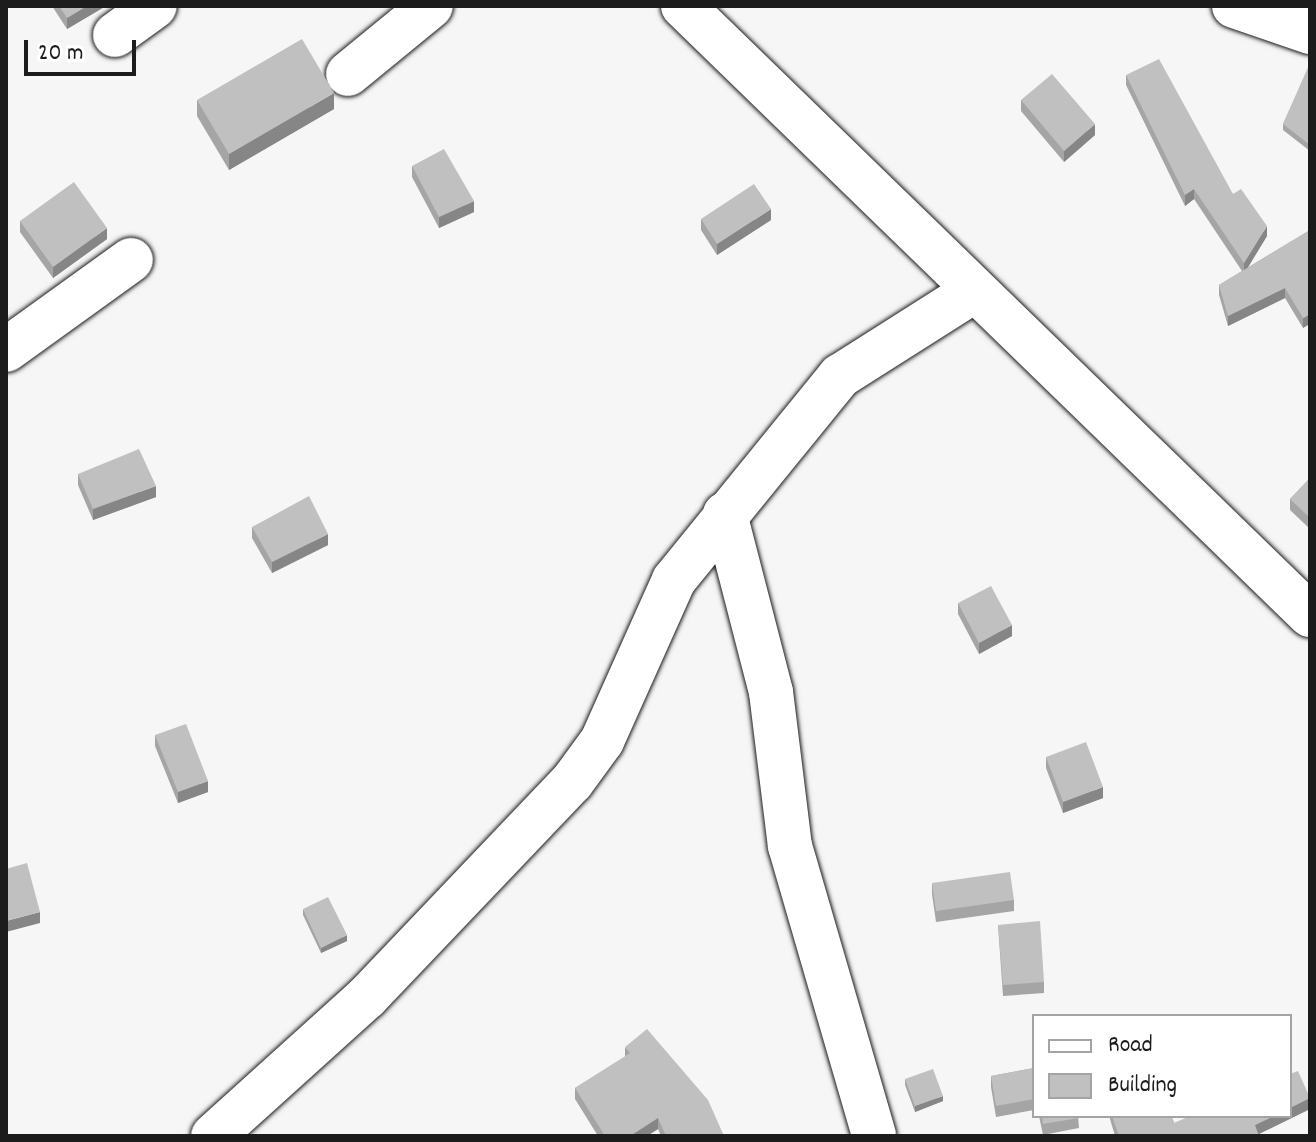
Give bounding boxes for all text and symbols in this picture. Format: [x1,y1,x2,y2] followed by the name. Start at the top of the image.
[28,24,140,74] scale bar
[38,37,84,71] text: 20 m
[1032,1014,1292,1118] legend
[1108,1029,1153,1063] text: Road
[1108,1069,1177,1103] text: Building

